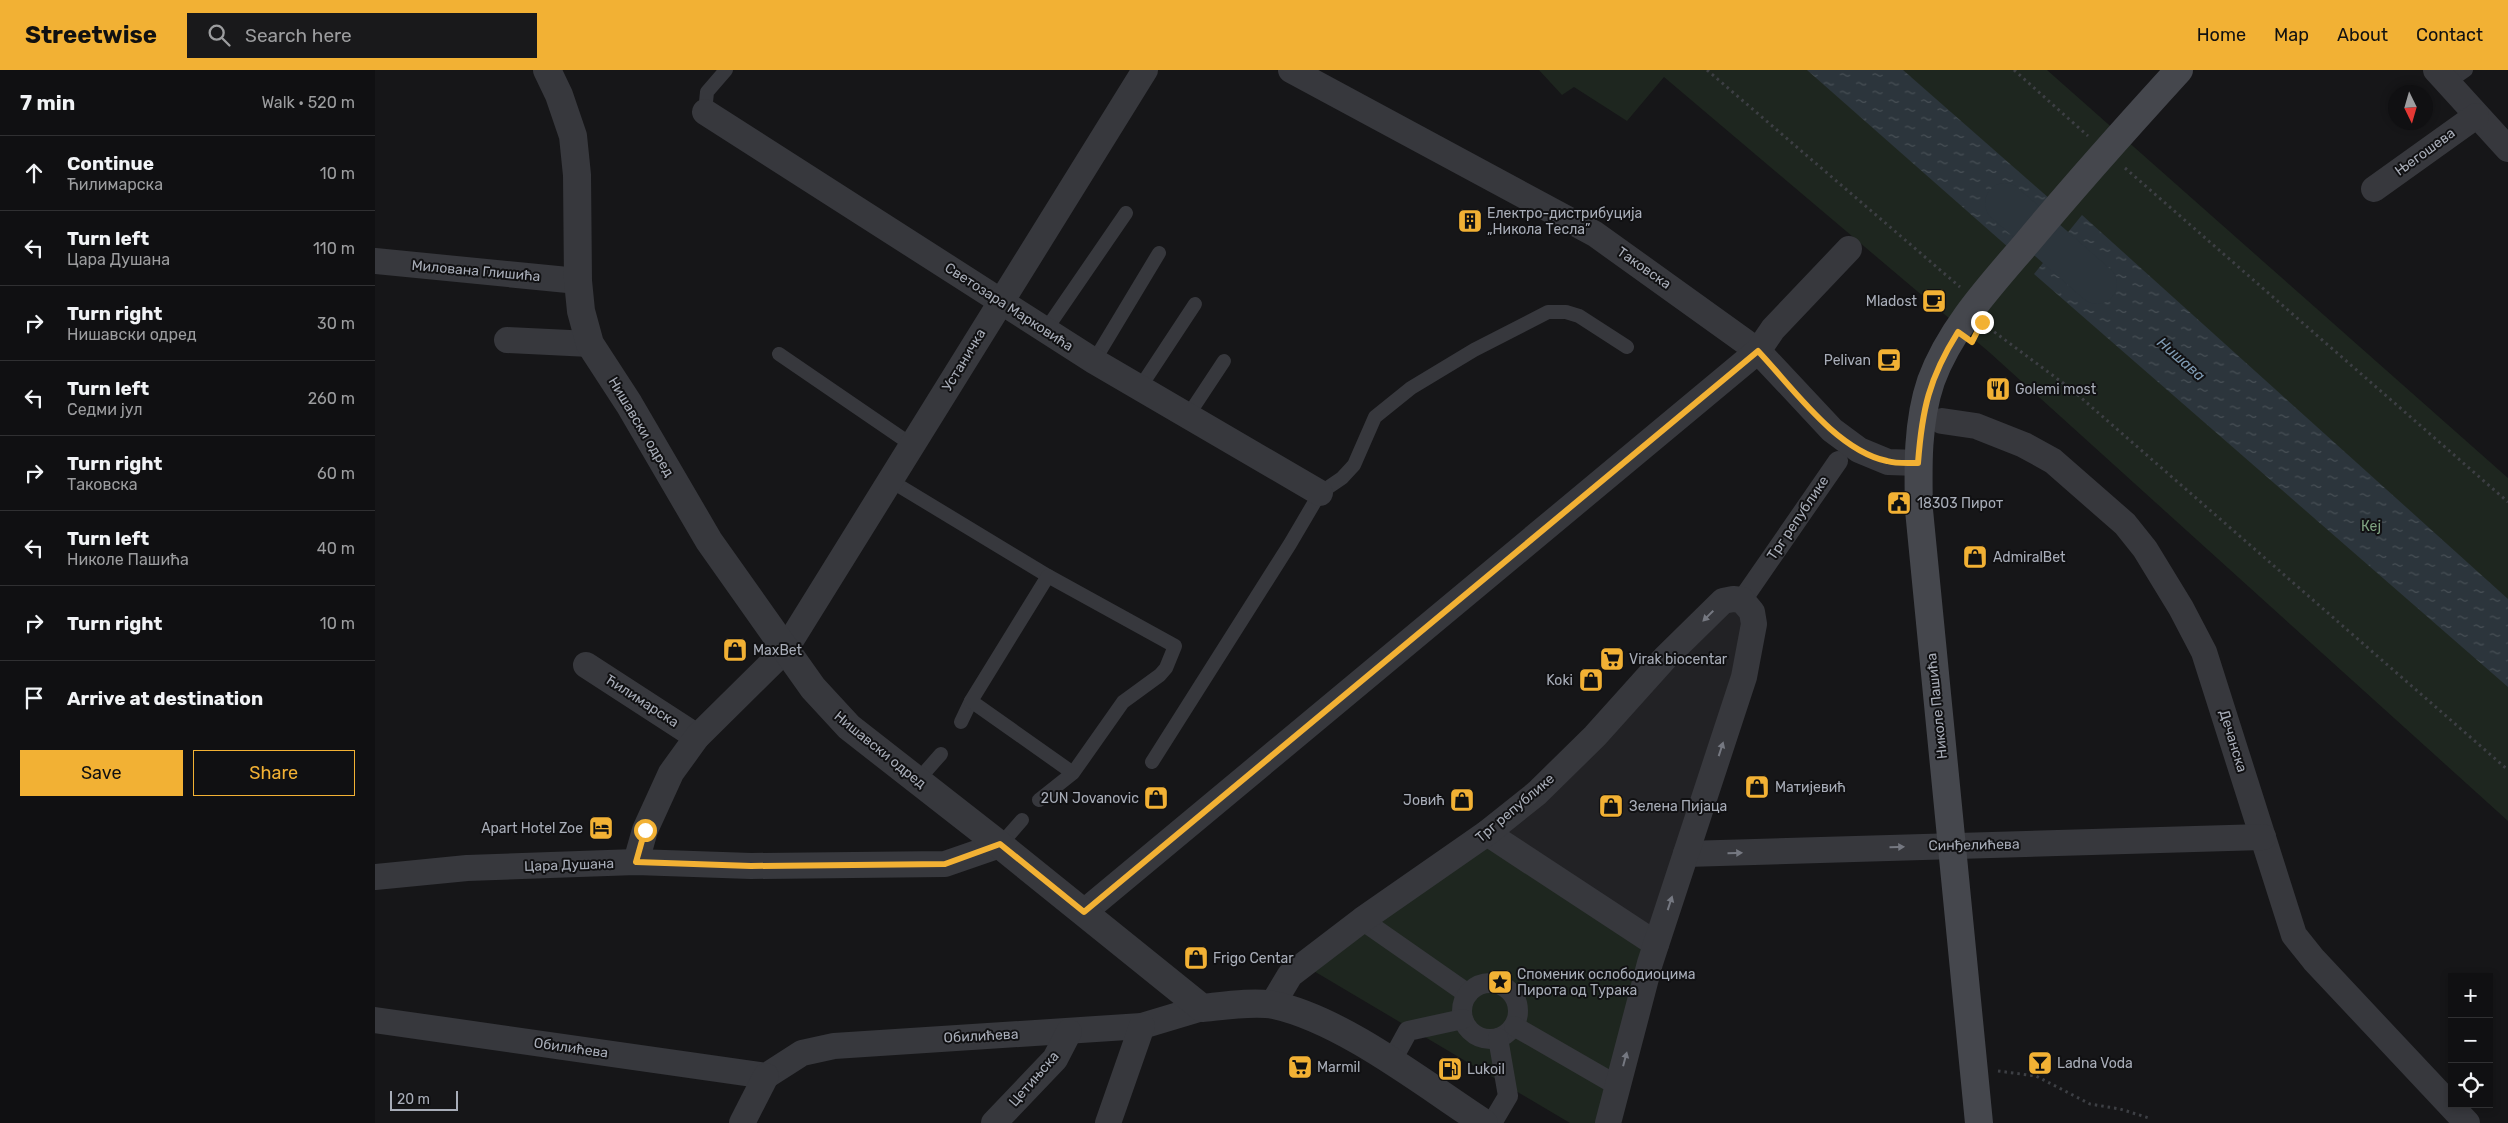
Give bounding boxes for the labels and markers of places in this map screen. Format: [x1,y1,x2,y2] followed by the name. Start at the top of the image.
[1487,205,1642,238] place label: Електро-дистрибуција „Никола Тесла”
[1457,208,1483,234] building icon: Електро-дистрибуција „Никола Тесла”
[1921,288,1947,314] cafe icon: Mladost
[1866,293,1918,310] place label: Mladost
[1876,347,1902,373] cafe icon: Pelivan
[1824,352,1871,369] place label: Pelivan
[1985,376,2011,402] restaurant icon: Golemi most
[2015,381,2097,398] place label: Golemi most
[1886,490,1912,516] public building icon: 18303 Пирот
[1917,495,2003,512] place label: 18303 Пирот
[1962,544,1988,570] shop icon: AdmiralBet
[1993,549,2066,566] place label: AdmiralBet
[722,637,748,663] shop icon: MaxBet
[753,642,803,659] place label: MaxBet
[1599,646,1625,672] supermarket icon: Virak biocentar
[1629,651,1728,668] place label: Virak biocentar
[1578,667,1604,693] shop icon: Koki
[1546,672,1573,689] place label: Koki
[1744,774,1770,800] shop icon: Матијевић
[1775,779,1846,796] place label: Матијевић
[1143,785,1169,811] shop icon: 2UN Jovanovic
[1449,787,1475,813] shop icon: Јовић
[1041,790,1139,807] place label: 2UN Jovanovic
[1403,792,1445,809] place label: Јовић
[1598,793,1624,819] shop icon: Зелена Пијаца
[1629,798,1727,815] place label: Зелена Пијаца
[588,815,614,841] hotel icon: Apart Hotel Zoe
[481,820,583,837] place label: Apart Hotel Zoe
[1183,945,1209,971] shop icon: Frigo Centar
[1213,950,1294,967] place label: Frigo Centar
[1517,966,1696,999] place label: Споменик ослободиоцима Пирота од Турака
[1487,969,1513,995] place icon: Споменик ослободиоцима Пирота од Турака
[2027,1050,2053,1076] bar icon: Ladna Voda
[1287,1054,1313,1080] supermarket icon: Marmil
[2057,1055,2133,1072] place label: Ladna Voda
[1437,1056,1463,1082] fuel station icon: Lukoil
[1317,1059,1360,1076] place label: Marmil
[1467,1061,1505,1078] place label: Lukoil

